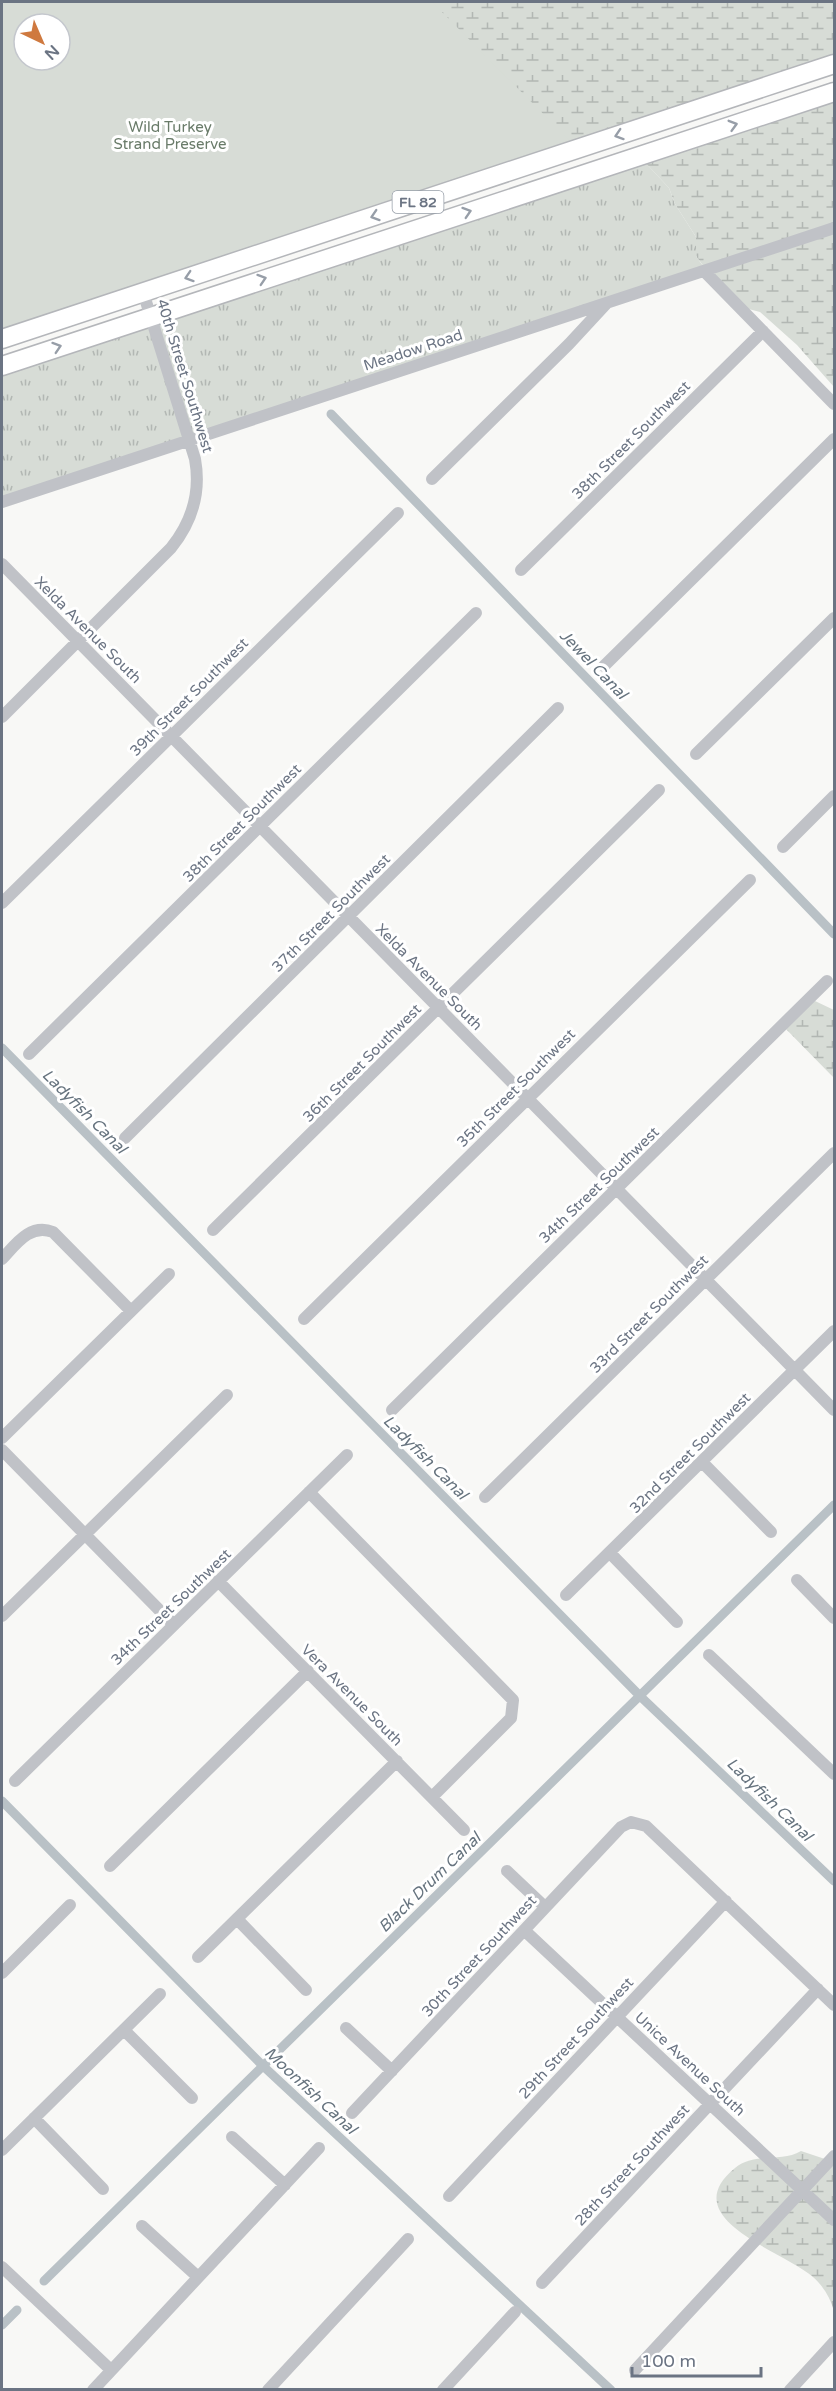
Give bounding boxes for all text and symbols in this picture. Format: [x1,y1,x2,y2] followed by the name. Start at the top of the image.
[12,12,72,72] north arrow
[40,40,63,64] text: N
[113,118,227,153] park label: Wild Turkey Strand Preserve
[727,120,737,133] one-way arrow
[615,128,625,140] one-way arrow
[392,191,444,213] road number: FL 82
[461,207,472,219] one-way arrow
[370,209,381,221] one-way arrow
[184,269,195,282] one-way arrow
[256,274,267,287] one-way arrow
[153,297,217,455] street label: 40th Street Southwest
[361,326,465,374] street label: Meadow Road
[51,342,62,355] one-way arrow
[568,377,694,503] street label: 38th Street Southwest
[31,573,145,687] street label: Xelda Avenue South
[555,626,633,705] water label: Jewel Canal
[126,634,252,760] street label: 39th Street Southwest
[179,760,305,886] street label: 38th Street Southwest
[268,850,394,976] street label: 37th Street Southwest
[372,920,486,1034] street label: Xelda Avenue South
[299,1000,425,1126] street label: 36th Street Southwest
[453,1025,579,1151] street label: 35th Street Southwest
[38,1065,132,1160] water label: Ladyfish Canal
[535,1123,663,1247] street label: 34th Street Southwest
[586,1251,712,1377] street label: 33rd Street Southwest
[626,1389,754,1517] street label: 32nd Street Southwest
[379,1411,473,1506] water label: Ladyfish Canal
[107,1545,235,1669] street label: 34th Street Southwest
[298,1641,406,1749] street label: Vera Avenue South
[722,1754,818,1847] water label: Ladyfish Canal
[374,1827,487,1937] water label: Black Drum Canal
[418,1891,540,2021] street label: 30th Street Southwest
[515,1973,637,2103] street label: 29th Street Southwest
[631,2008,749,2120] street label: Unice Avenue South
[260,2043,362,2140] water label: Moonfish Canal
[571,2100,693,2230] street label: 28th Street Southwest
[632,2340,761,2378] scale bar
[641,2350,696,2372] text: 100 m

